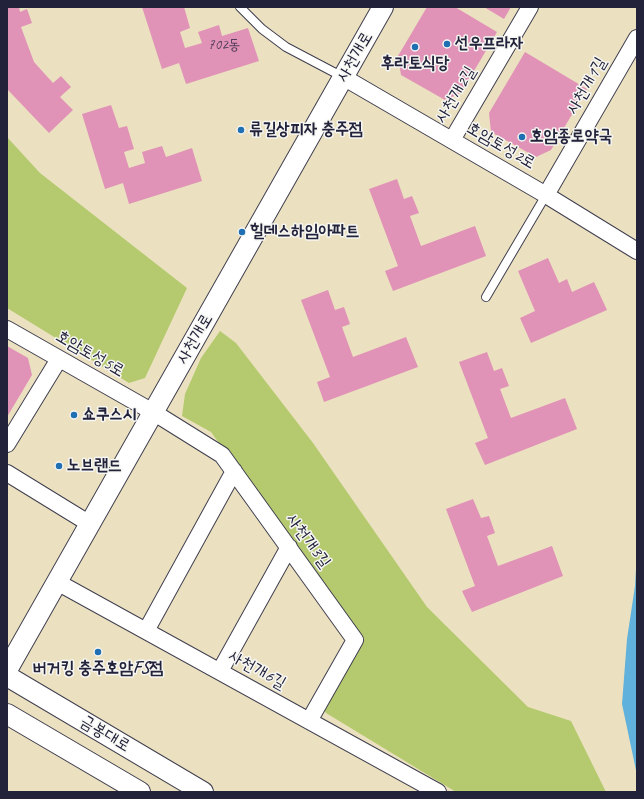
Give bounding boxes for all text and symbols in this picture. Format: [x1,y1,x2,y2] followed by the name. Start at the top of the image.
[332,28,378,86] street label: 사천개로
[455,34,523,54] place label: 선우프라자
[208,36,240,54] house number: 702동
[442,39,452,49] marker: 선우프라자
[410,42,420,52] marker: 후라토식당
[381,54,449,74] place label: 후라토식당
[563,54,611,118] street label: 사천개1길
[431,63,481,127] street label: 사천개2길
[463,118,539,174] street label: 호암토성2로
[249,120,363,140] place label: 류길상피자 충주점
[236,125,246,135] marker: 류길상피자 충주점
[530,127,612,147] place label: 호암종로약국
[517,132,527,142] marker: 호암종로약국
[250,222,359,242] place label: 힐데스하임아파트
[237,227,247,237] marker: 힐데스하임아파트
[172,310,218,368] street label: 사천개로
[52,326,128,382] street label: 호암토성5로
[82,405,137,425] place label: 쇼쿠스시
[69,410,79,420] marker: 쇼쿠스시
[67,456,122,476] place label: 노브랜드
[54,461,64,471] marker: 노브랜드
[281,510,335,572] street label: 사천개3길
[225,646,289,694] street label: 사천개6길
[93,647,103,657] marker: 버거킹 충주호암FS점
[33,659,163,679] place label: 버거킹 충주호암FS점
[76,711,134,757] street label: 금봉대로

